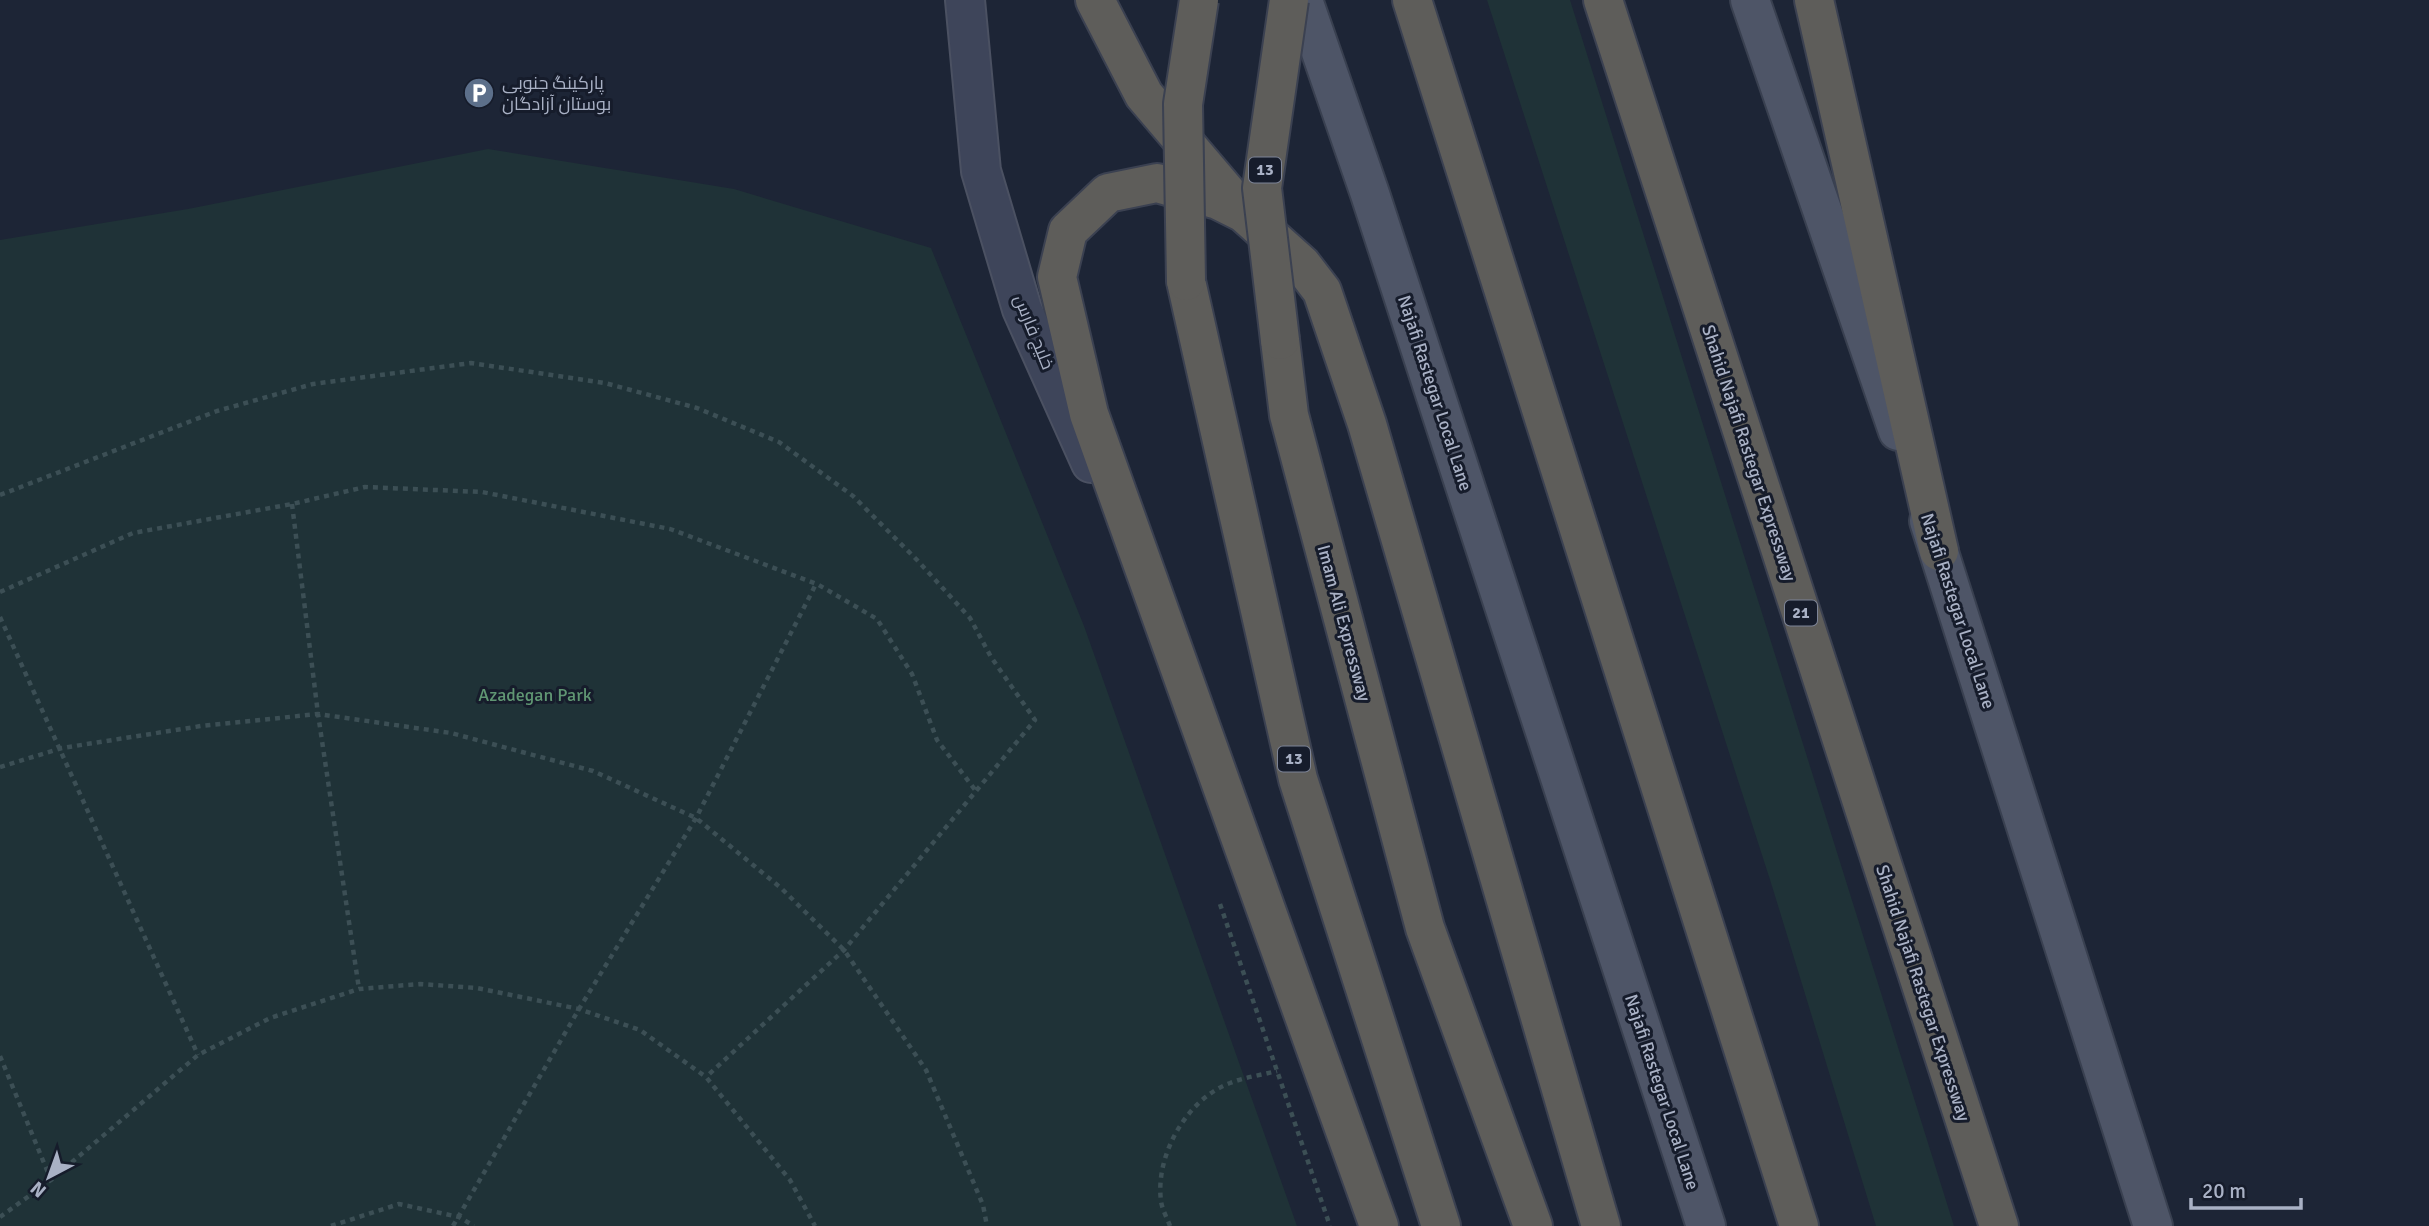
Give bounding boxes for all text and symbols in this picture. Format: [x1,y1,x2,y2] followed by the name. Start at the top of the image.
[502,72,611,115] place label: پارکینگ جنوبی بوستان آزادگان
[462,76,496,110] parking icon: پارکینگ جنوبی بوستان آزادگان
[1249,158,1281,182] road number: 13
[1008,291,1059,373] street label: خلیج فارس
[1393,292,1477,494] street label: Najafi Rastegar Local Lane
[1697,322,1801,585] street label: Shahid Najafi Rastegar Expressway
[1916,510,2000,712] street label: Najafi Rastegar Local Lane
[1313,542,1376,704] street label: Imam Ali Expressway
[1785,600,1817,626] road number: 21
[478,684,592,706] park label: Azadegan Park
[1278,746,1310,772] road number: 13
[1871,862,1975,1125] street label: Shahid Najafi Rastegar Expressway
[1620,991,1704,1193] street label: Najafi Rastegar Local Lane
[14,1142,84,1212] north arrow
[2191,1166,2301,1210] scale bar
[26,1176,51,1202] text: N
[2202,1178,2246,1204] text: 20 m

